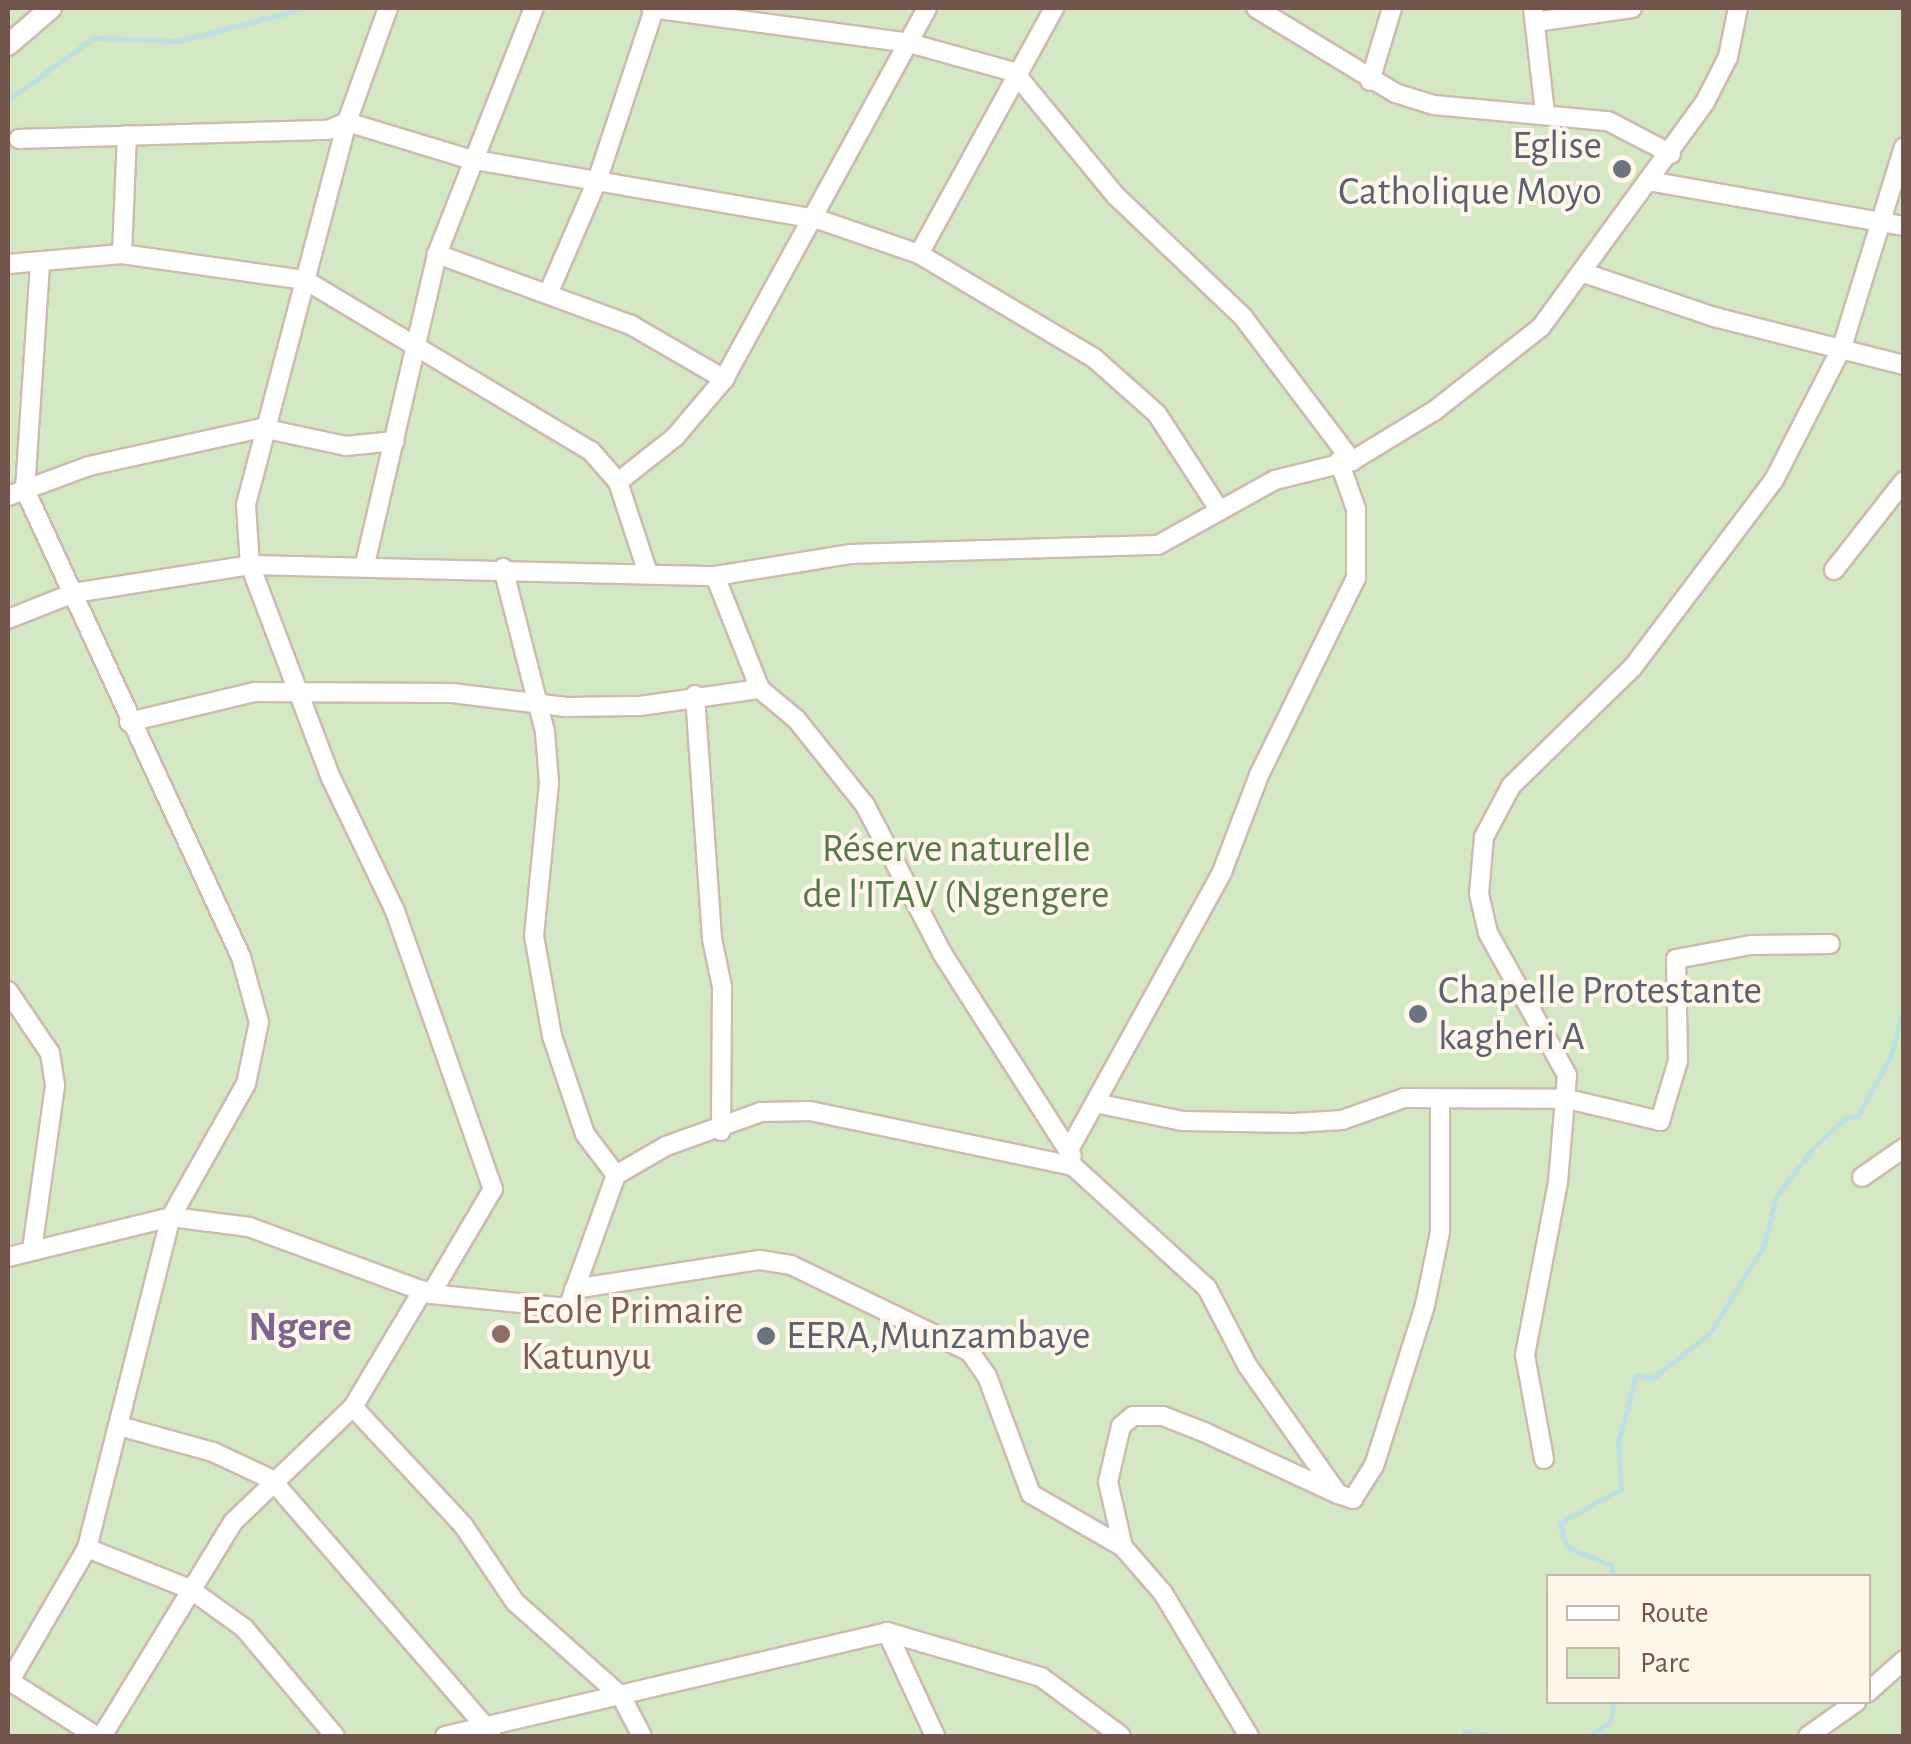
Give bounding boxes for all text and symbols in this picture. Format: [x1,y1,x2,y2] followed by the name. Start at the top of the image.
[1338,122,1602,216] place label: Eglise Catholique Moyo
[1611,158,1633,180] marker: Eglise Catholique Moyo
[803,825,1109,919] park label: Réserve naturelle de l'ITAV (Ngengere
[1438,967,1762,1061] place label: Chapelle Protestante kagheri A
[1407,1003,1429,1025] marker: Chapelle Protestante kagheri A
[521,1287,744,1381] place label: Ecole Primaire Katunyu
[248,1302,352,1352] district label: Ngere
[786,1312,1090,1360] place label: EERA,Munzambaye
[490,1323,512,1345] marker: Ecole Primaire Katunyu
[755,1325,777,1347] marker: EERA,Munzambaye
[1546,1574,1871,1704] legend
[1640,1598,1709,1628] text: Route
[1640,1648,1690,1678] text: Parc

